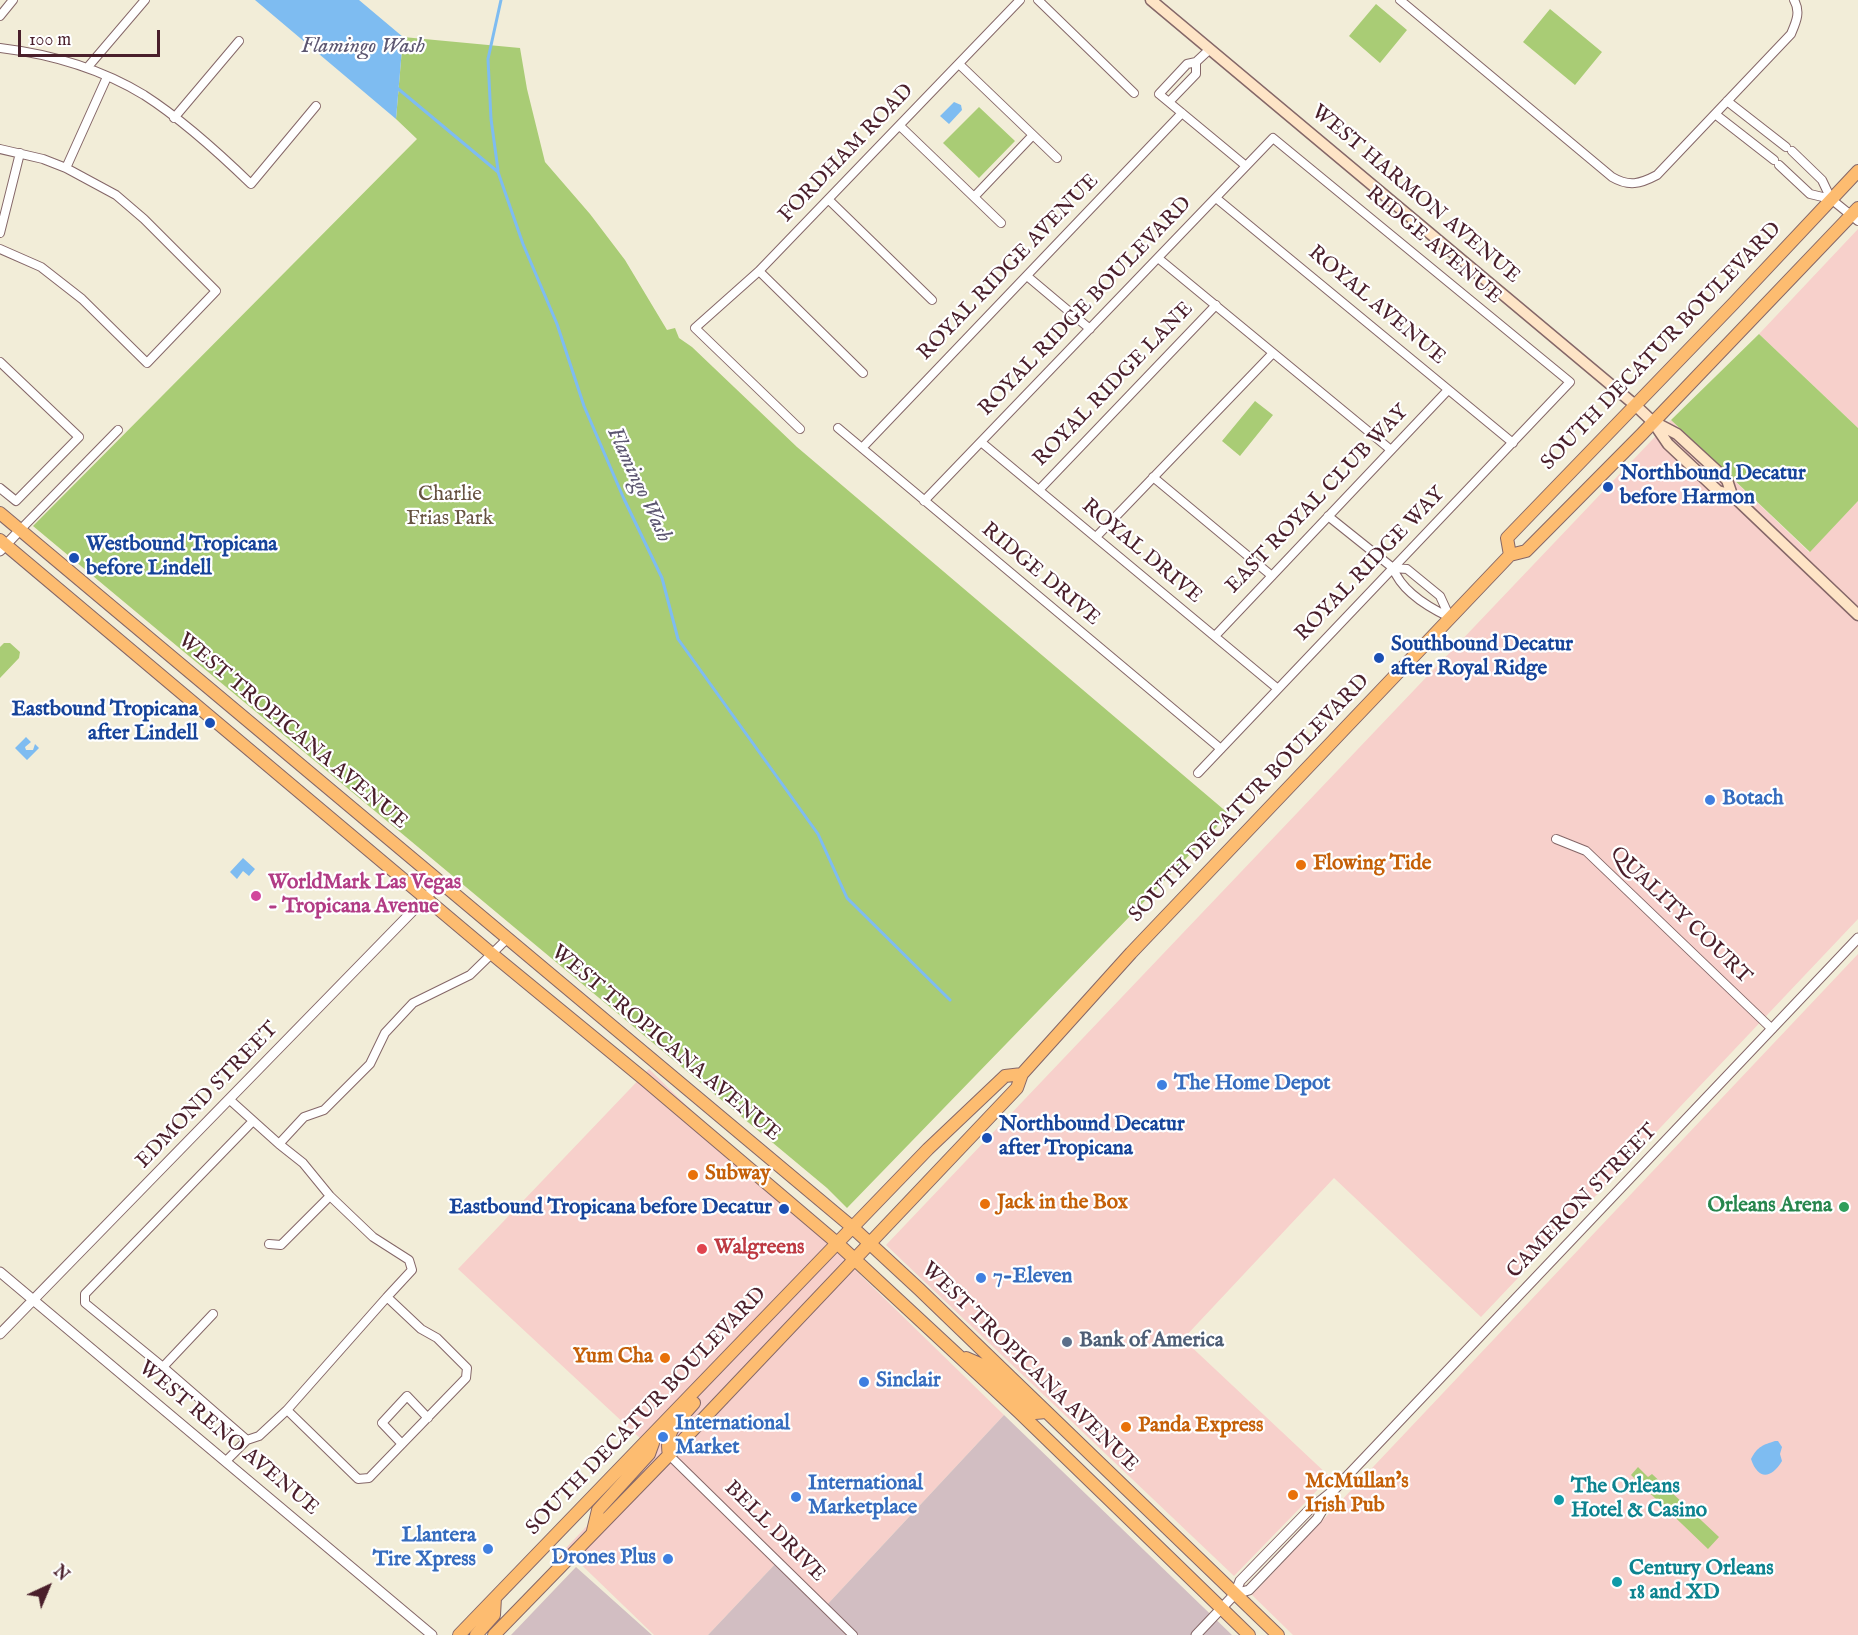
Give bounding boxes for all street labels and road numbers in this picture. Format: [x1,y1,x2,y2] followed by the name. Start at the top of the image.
[774,79,920,229] street label: FORDHAM ROAD
[1305,100,1525,290] street label: WEST HARMON AVENUE
[913,170,1105,366] street label: ROYAL RIDGE AVENUE
[1360,182,1506,310] street label: RIDGE AVENUE
[974,192,1198,422] street label: ROYAL RIDGE BOULEVARD
[1537,218,1787,476] street label: SOUTH DECATUR BOULEVARD
[1302,241,1450,371] street label: ROYAL AVENUE
[1029,297,1199,473] street label: ROYAL RIDGE LANE
[1221,401,1415,599] street label: EAST ROYAL CLUB WAY
[1291,483,1451,647] street label: ROYAL RIDGE WAY
[1076,494,1206,610] street label: ROYAL DRIVE
[975,518,1105,632] street label: RIDGE DRIVE
[172,629,412,835] street label: WEST TROPICANA AVENUE
[1125,670,1375,928] street label: SOUTH DECATUR BOULEVARD
[1604,842,1756,990] street label: QUALITY COURT
[545,941,785,1147] street label: WEST TROPICANA AVENUE
[132,1018,284,1174] street label: EDMOND STREET
[1503,1119,1663,1285] street label: CAMERON STREET
[915,1258,1143,1478] street label: WEST TROPICANA AVENUE
[522,1283,772,1541] street label: SOUTH DECATUR BOULEVARD
[133,1356,323,1522] street label: WEST RENO AVENUE
[718,1476,830,1588] street label: BELL DRIVE

